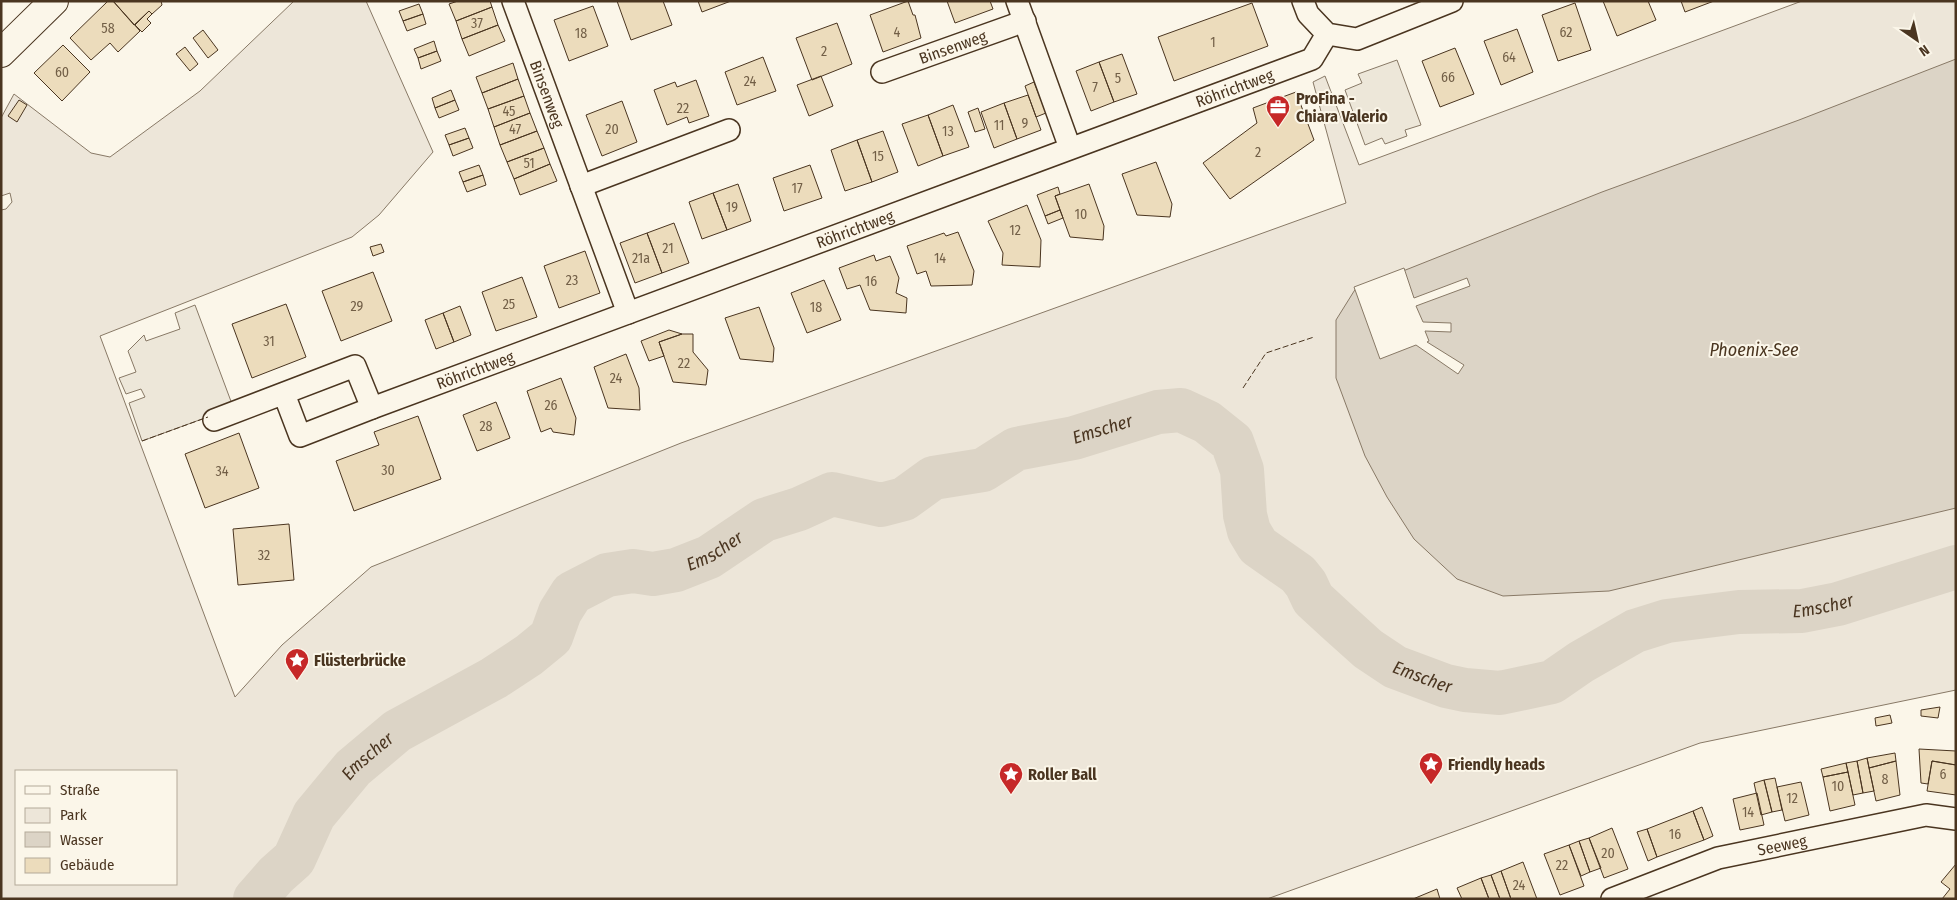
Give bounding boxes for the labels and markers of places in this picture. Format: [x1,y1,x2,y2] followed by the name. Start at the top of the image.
[1296,89,1388,126] place label: ProFina - Chiara Valerio
[1265,94,1291,128] office icon: ProFina - Chiara Valerio
[284,647,310,681] place icon: Flüsterbrücke
[314,651,406,670] place label: Flüsterbrücke
[1418,751,1444,785] place icon: Friendly heads
[1448,755,1545,774] place label: Friendly heads
[998,761,1024,795] place icon: Roller Ball
[1028,765,1097,784] place label: Roller Ball

